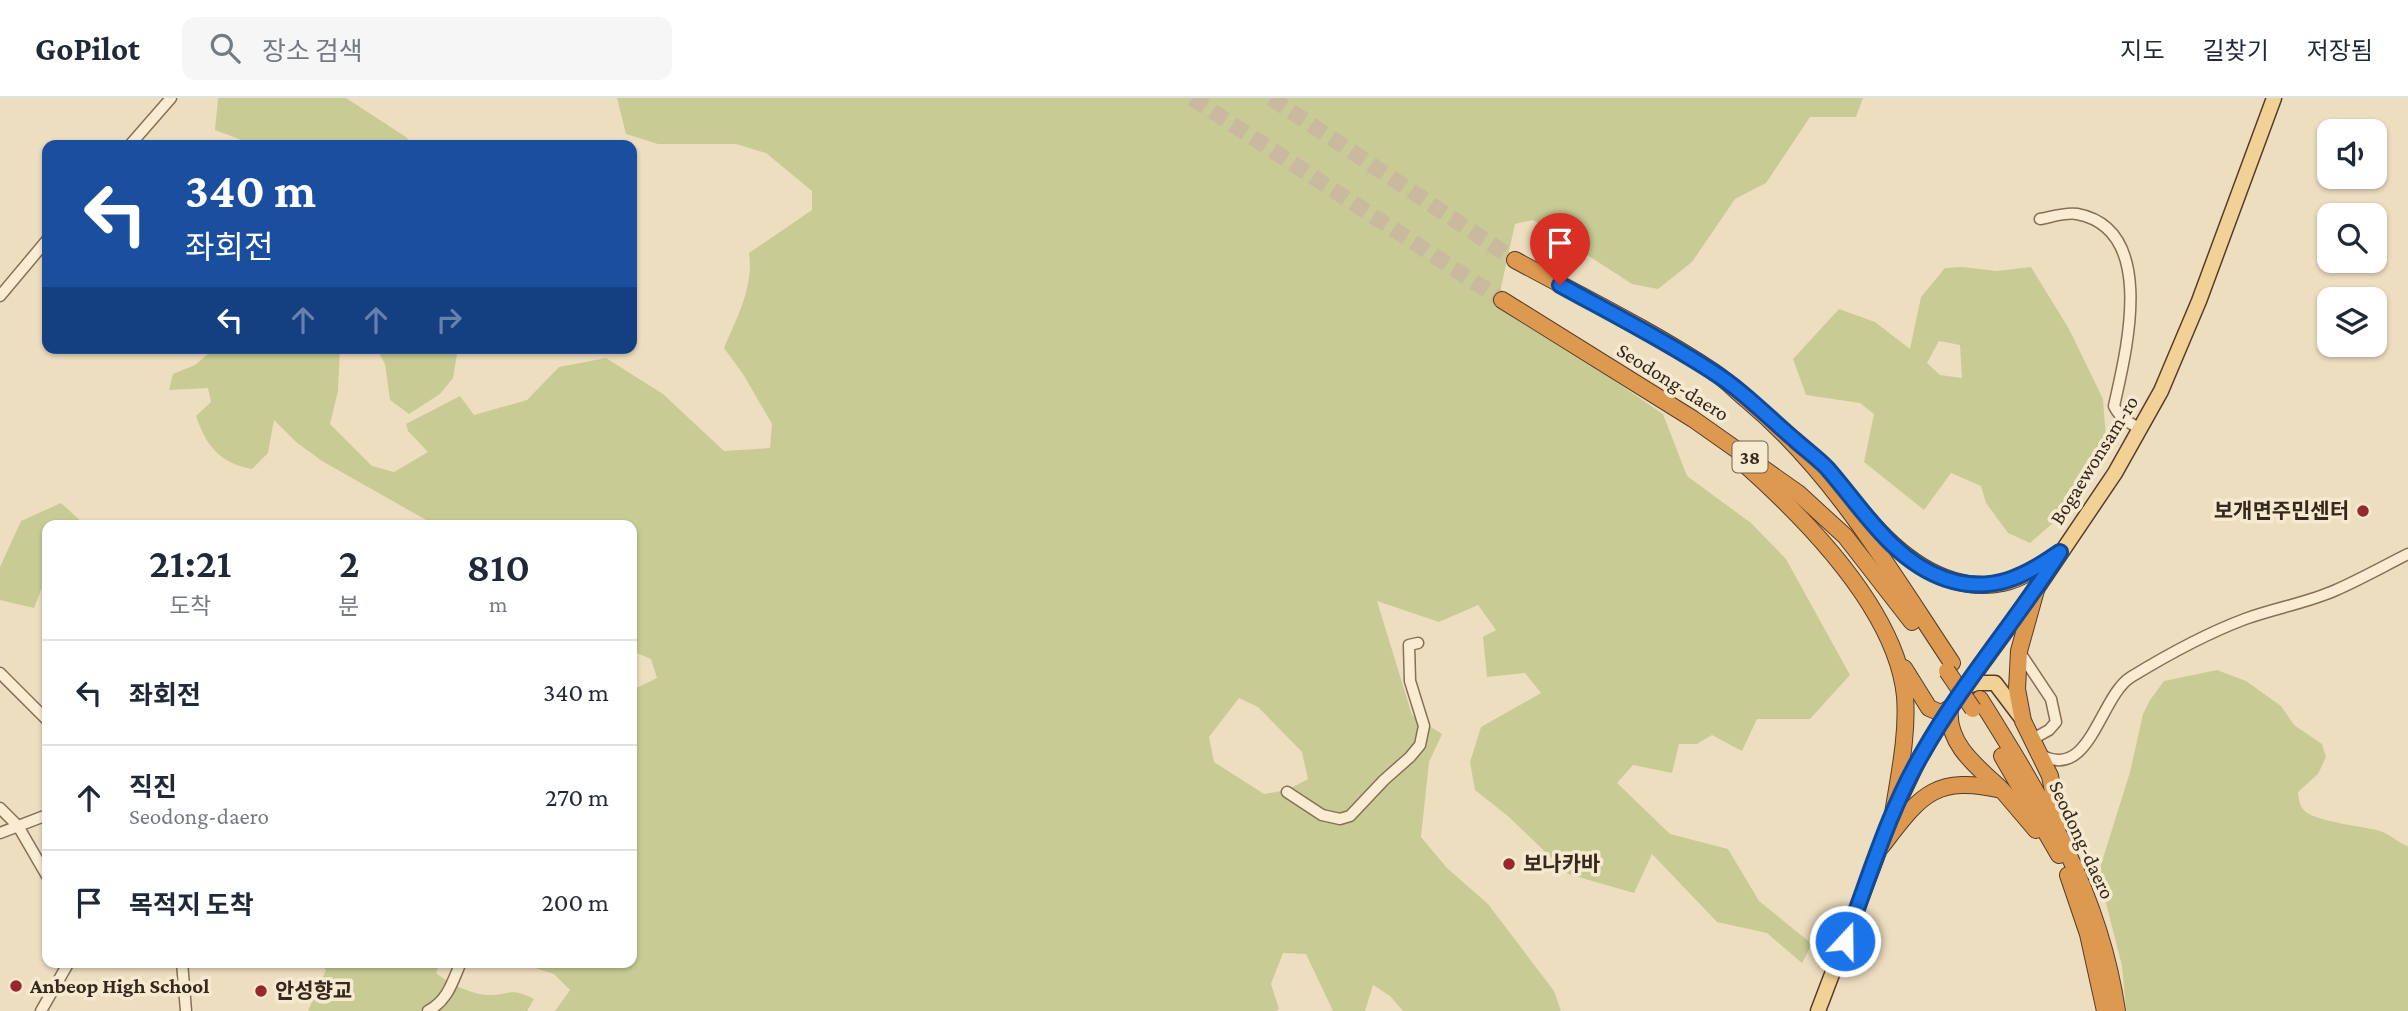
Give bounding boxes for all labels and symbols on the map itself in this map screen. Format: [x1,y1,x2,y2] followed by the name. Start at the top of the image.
[1530,213,1590,285] pin
[1613,338,1733,426] street label: Seodong-daero
[2045,391,2143,529] street label: Bogaewonsam-ro
[1732,442,1768,472] road number: 38
[2214,499,2349,523] place label: 보개면주민센터
[2355,503,2371,519] marker: 보개면주민센터
[2044,777,2120,903] street label: Seodong-daero
[1523,852,1600,876] place label: 보나카바
[1501,856,1517,872] marker: 보나카바
[1808,904,1882,978] position arrow
[29,974,209,998] place label: Anbeop High School
[8,978,24,994] marker: Anbeop High School
[275,979,352,1003] place label: 안성향교
[253,983,269,999] marker: 안성향교

